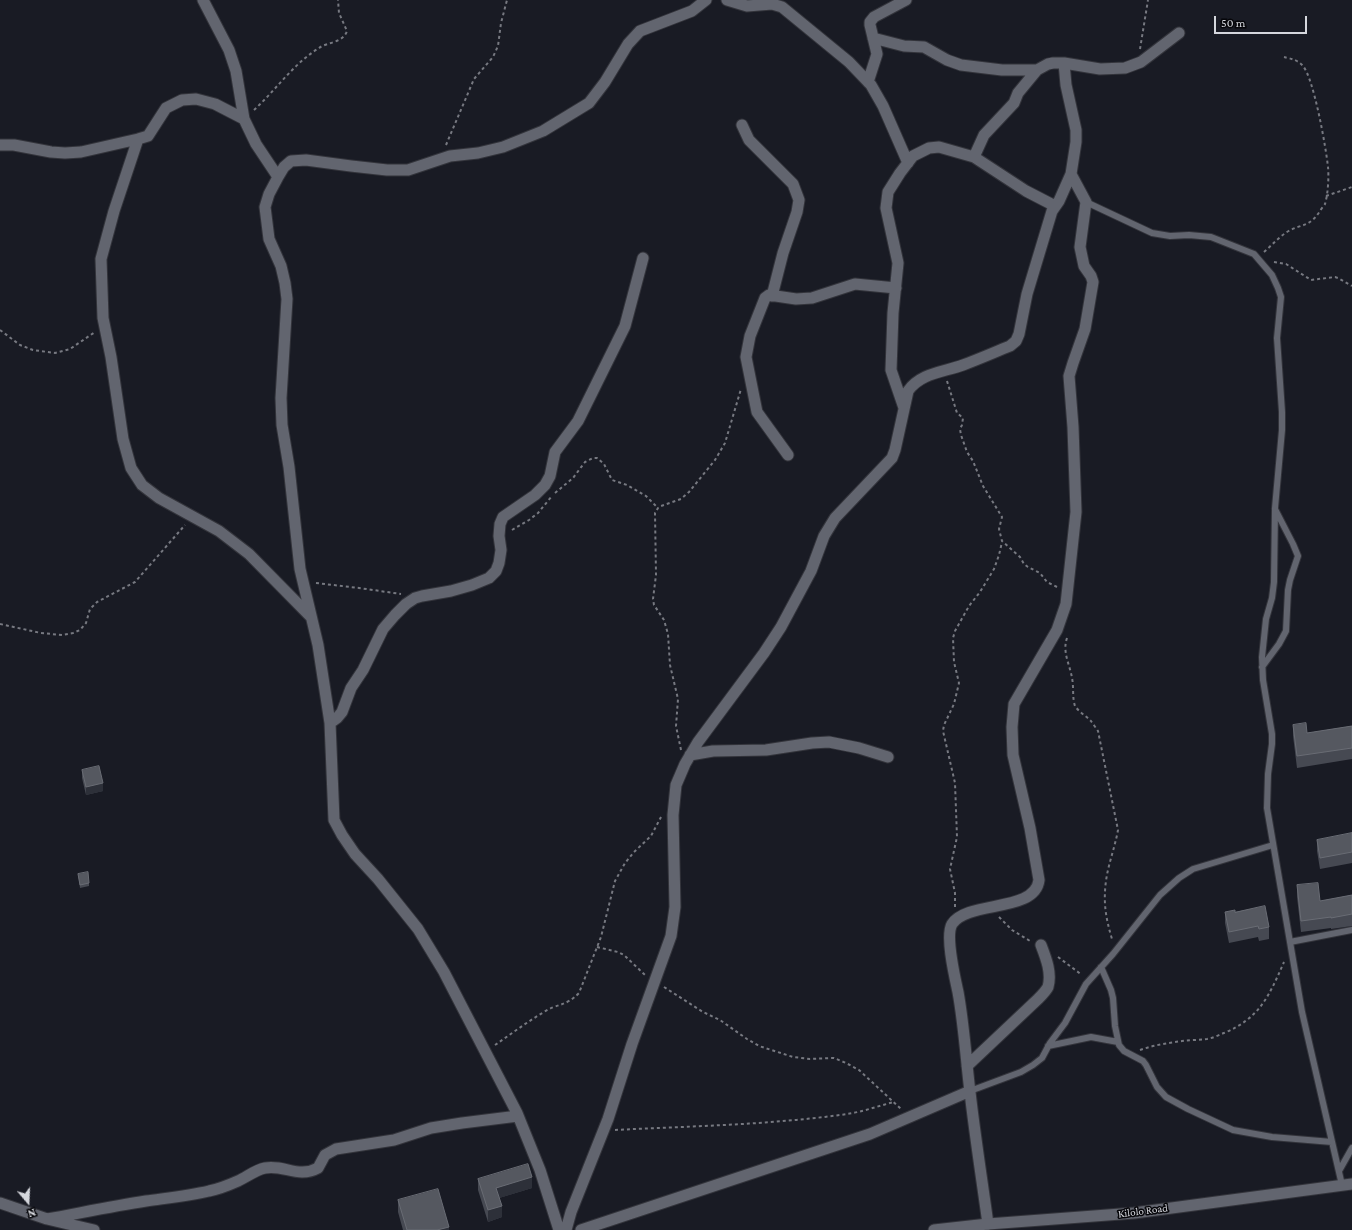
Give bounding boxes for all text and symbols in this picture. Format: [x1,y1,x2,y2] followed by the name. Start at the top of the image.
[1216,8,1309,34] scale bar
[1221,16,1245,30] text: 50 m
[8,1182,48,1222] north arrow
[1117,1201,1169,1221] street label: Kilolo Road
[26,1206,37,1220] text: N

